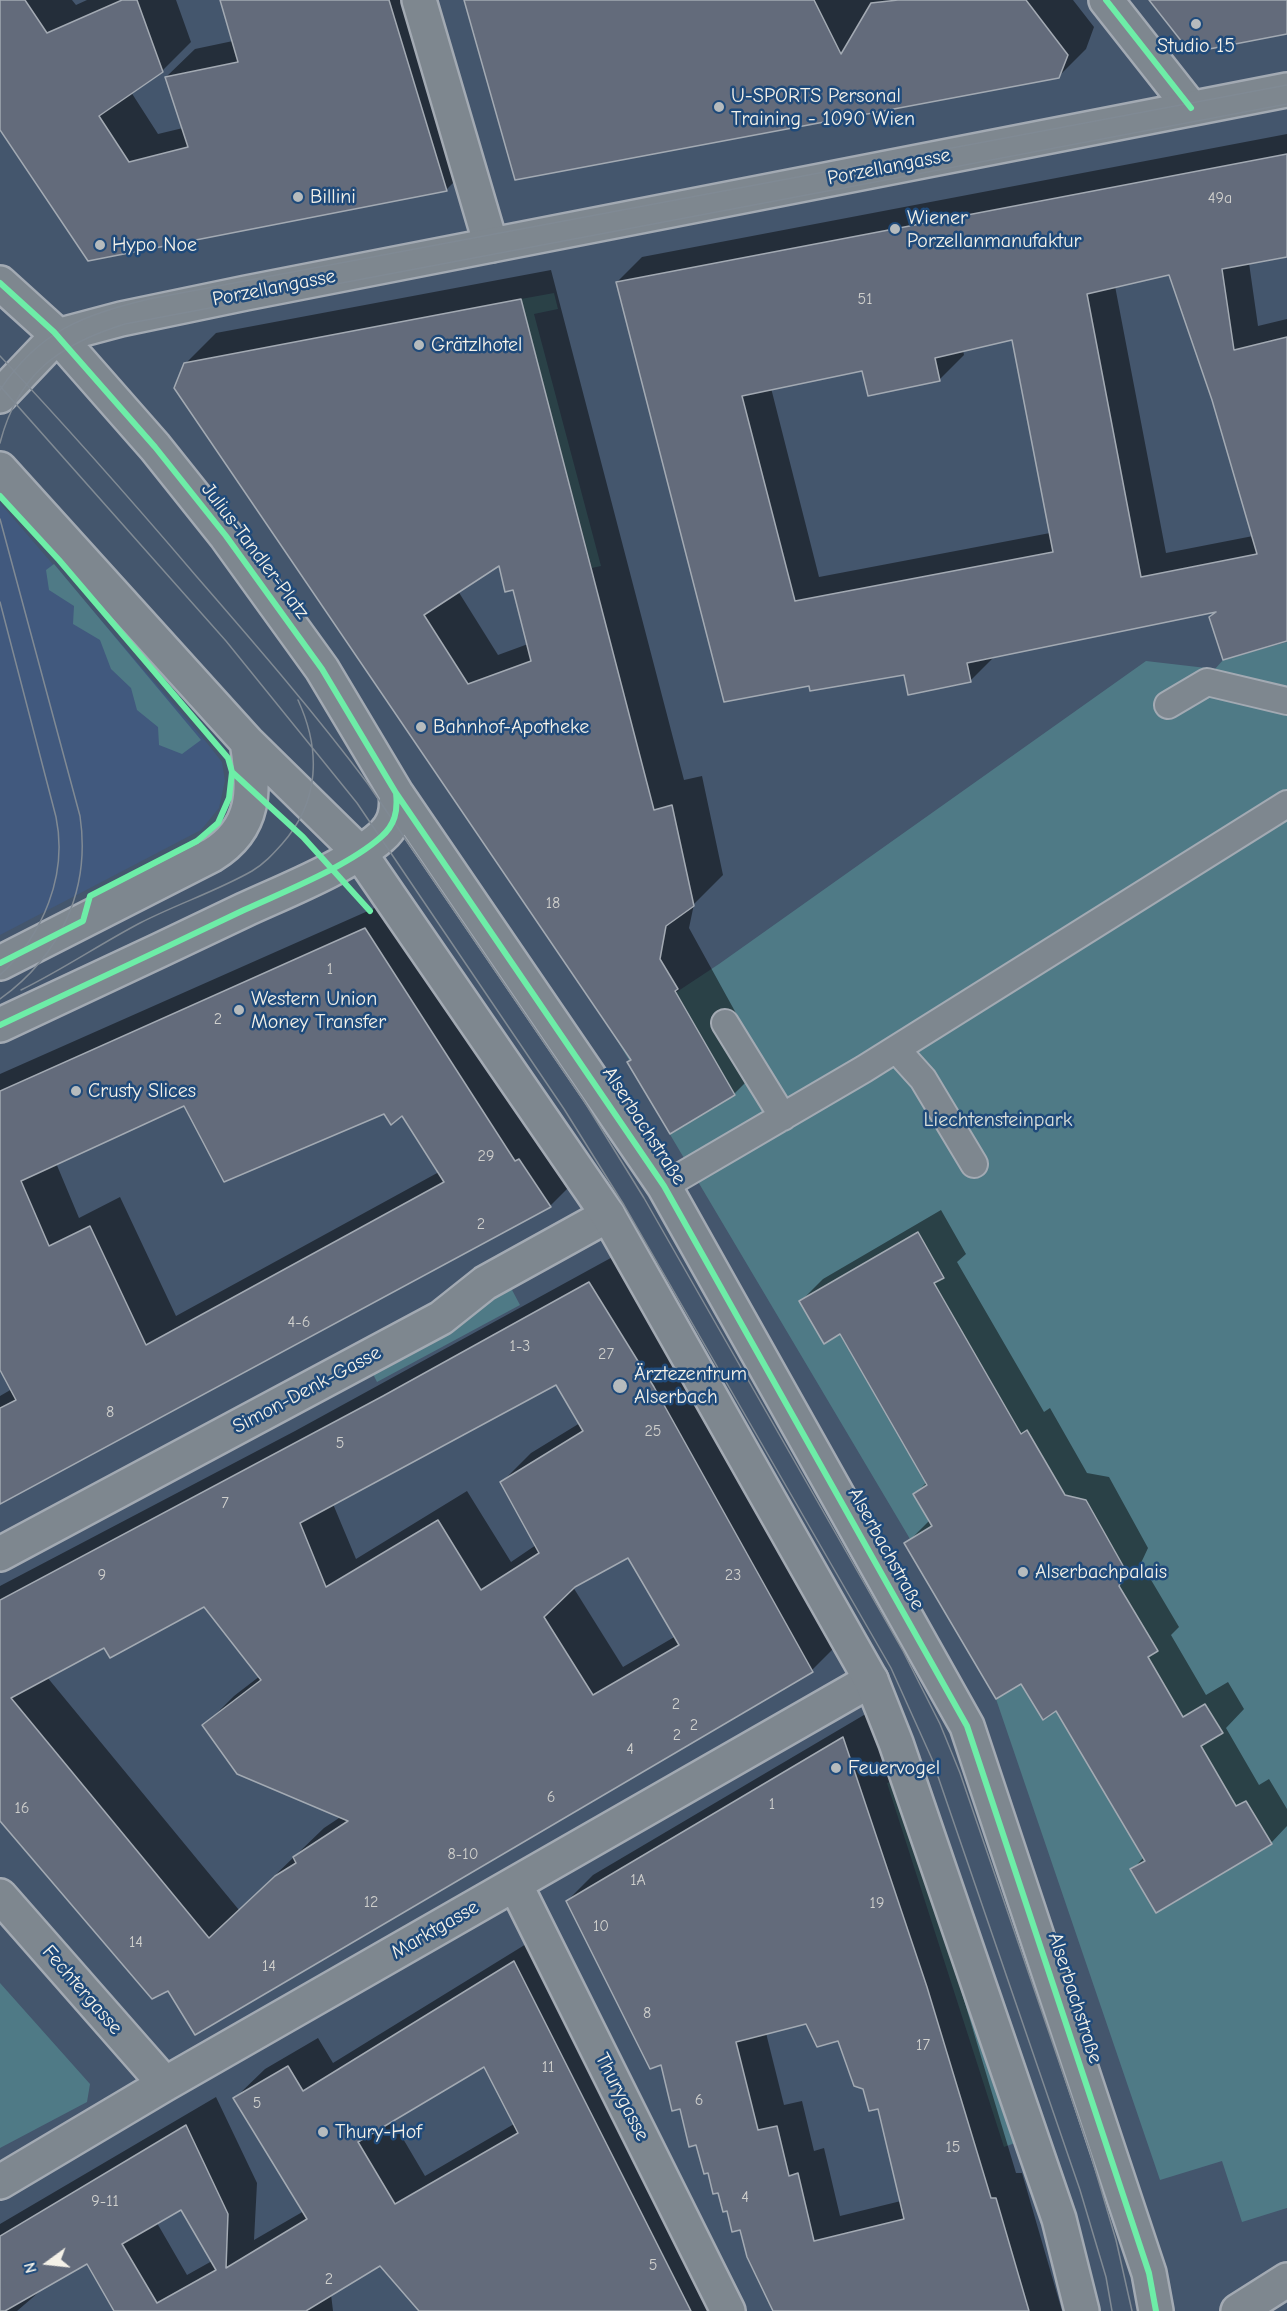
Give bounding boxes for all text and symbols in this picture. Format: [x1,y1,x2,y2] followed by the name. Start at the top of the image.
[1189,17,1203,31] marker: Studio 15
[1157,34,1235,58] place label: Studio 15
[731,84,915,131] place label: U-SPORTS Personal Training - 1090 Wien
[712,100,726,114] marker: U-SPORTS Personal Training - 1090 Wien
[825,143,953,191] street label: Porzellangasse
[310,185,356,209] place label: Billini
[1208,188,1232,208] house number: 49a
[291,190,305,204] marker: Billini
[907,206,1081,253] place label: Wiener Porzellanmanufaktur
[888,222,902,236] marker: Wiener Porzellanmanufaktur
[112,233,197,257] place label: Hypo Noe
[93,238,107,252] marker: Hypo Noe
[210,264,338,312] street label: Porzellangasse
[857,289,873,309] house number: 51
[431,333,522,357] place label: Grätzlhotel
[412,338,426,352] marker: Grätzlhotel
[196,478,314,624] street label: Julius-Tandler-Platz
[433,715,589,739] place label: Bahnhof-Apotheke
[414,720,428,734] marker: Bahnhof-Apotheke
[546,893,560,913] house number: 18
[327,959,333,979] house number: 1
[251,987,386,1034] place label: Western Union Money Transfer
[232,1003,246,1017] marker: Western Union Money Transfer
[214,1009,222,1029] house number: 2
[597,1062,691,1190] street label: Alserbachstraße
[88,1079,196,1103] place label: Crusty Slices
[69,1084,83,1098] marker: Crusty Slices
[924,1108,1072,1132] park label: Liechtensteinpark
[478,1146,494,1166] house number: 29
[477,1214,485,1234] house number: 2
[288,1312,310,1332] house number: 4-6
[510,1336,530,1356] house number: 1-3
[229,1341,385,1439] street label: Simon-Denk-Gasse
[598,1344,614,1364] house number: 27
[634,1362,747,1409] place label: Ärztezentrum Alserbach
[611,1377,629,1395] marker: Ärztezentrum Alserbach
[106,1402,114,1422] house number: 8
[644,1421,662,1441] house number: 25
[336,1433,344,1453] house number: 5
[843,1484,929,1614] street label: Alserbachstraße
[221,1493,229,1513] house number: 7
[1035,1560,1167,1584] place label: Alserbachpalais
[98,1565,106,1585] house number: 9
[725,1565,741,1585] house number: 23
[1016,1565,1030,1579] marker: Alserbachpalais
[672,1694,680,1714] house number: 2
[690,1715,698,1735] house number: 2
[673,1725,681,1745] house number: 2
[626,1739,634,1759] house number: 4
[848,1756,940,1780] place label: Feuervogel
[829,1761,843,1775] marker: Feuervogel
[547,1787,555,1807] house number: 6
[769,1794,775,1814] house number: 1
[14,1798,30,1818] house number: 16
[448,1844,478,1864] house number: 8-10
[630,1870,646,1890] house number: 1A
[364,1892,378,1912] house number: 12
[870,1893,884,1913] house number: 19
[387,1895,483,1965] street label: Marktgasse
[593,1916,609,1936] house number: 10
[1043,1930,1107,2066] street label: Alserbachstraße
[129,1932,143,1952] house number: 14
[37,1940,127,2040] street label: Fechtergasse
[262,1956,276,1976] house number: 14
[643,2003,651,2023] house number: 8
[916,2035,930,2055] house number: 17
[590,2049,654,2145] street label: Thurygasse
[542,2057,554,2077] house number: 11
[695,2090,703,2110] house number: 6
[253,2093,261,2113] house number: 5
[335,2120,422,2144] place label: Thury-Hof
[316,2125,330,2139] marker: Thury-Hof
[945,2137,961,2157] house number: 15
[741,2187,749,2207] house number: 4
[91,2191,119,2211] house number: 9-11
[18,2233,78,2293] north arrow
[649,2255,657,2275] house number: 5
[21,2260,41,2275] text: N
[325,2269,333,2289] house number: 2

